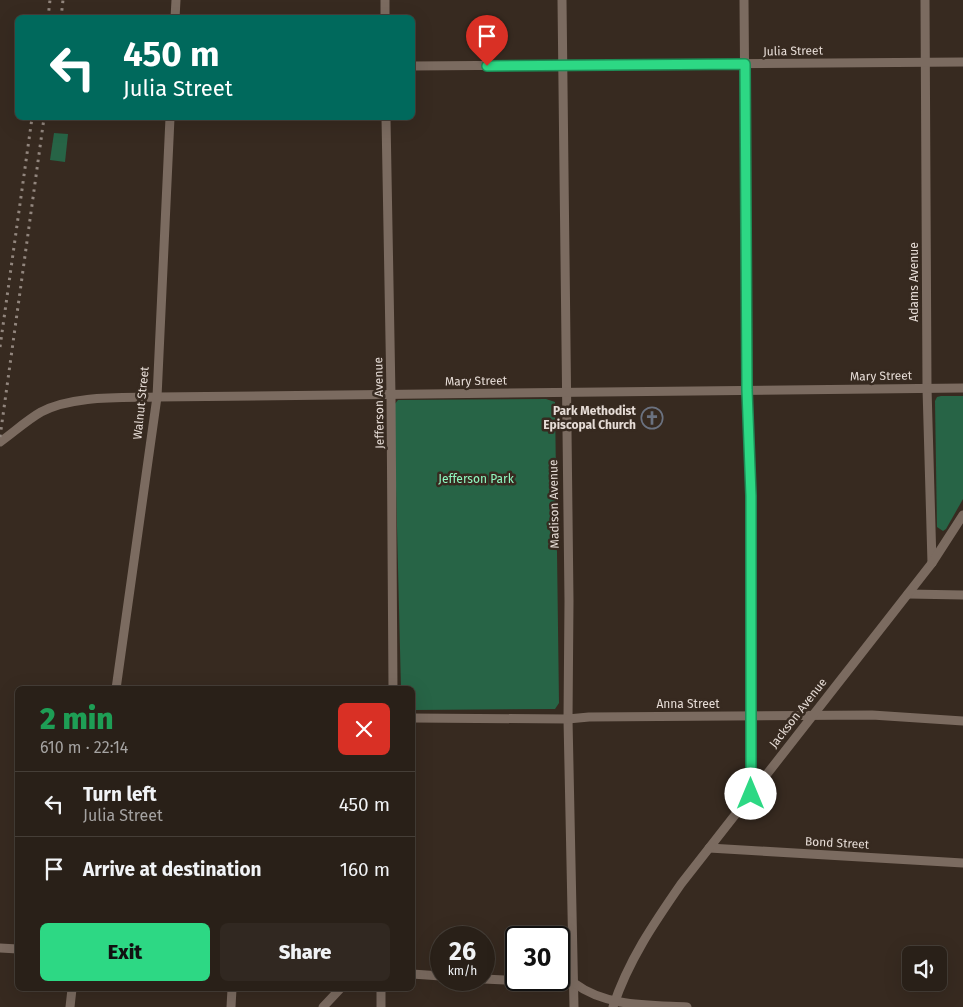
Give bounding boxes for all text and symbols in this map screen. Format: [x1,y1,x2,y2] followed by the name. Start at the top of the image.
[466,15,508,66] pin
[473,22,501,50] icon: arrive
[123,33,220,75] text: 450 m
[40,35,105,100] icon: left
[763,43,824,59] street label: Julia Street
[123,75,233,102] text: Julia Street
[907,242,921,322] street label: Adams Avenue
[371,357,387,449] street label: Jefferson Avenue
[130,365,152,440] street label: Walnut Street
[850,368,913,384] street label: Mary Street
[445,373,508,389] street label: Mary Street
[543,404,636,432] place label: Park Methodist Episcopal Church
[640,406,664,430] church icon: Park Methodist Episcopal Church
[546,459,562,549] street label: Madison Avenue
[438,472,515,486] park label: Jefferson Park
[766,675,830,751] street label: Jackson Avenue
[656,697,720,711] street label: Anna Street
[40,701,113,737] text: 2 min
[338,703,390,755] button: close
[40,738,128,757] text: 610 m · 22:14
[724,767,776,819] position arrow
[83,783,157,806] text: Turn left
[40,790,68,818] icon: left
[339,793,390,816] text: 450 m
[83,806,163,825] text: Julia Street
[805,834,870,852] street label: Bond Street
[40,855,68,883] icon: arrive
[83,858,262,881] text: Arrive at destination
[340,858,390,881] text: 160 m
[40,923,210,981] button: Exit
[220,923,390,981] button: Share
[505,926,570,991] speed limit sign: 30
[449,937,476,967] text: 26
[902,946,947,991] map controls
[902,946,947,991] button: sound
[448,964,477,978] text: km/h

